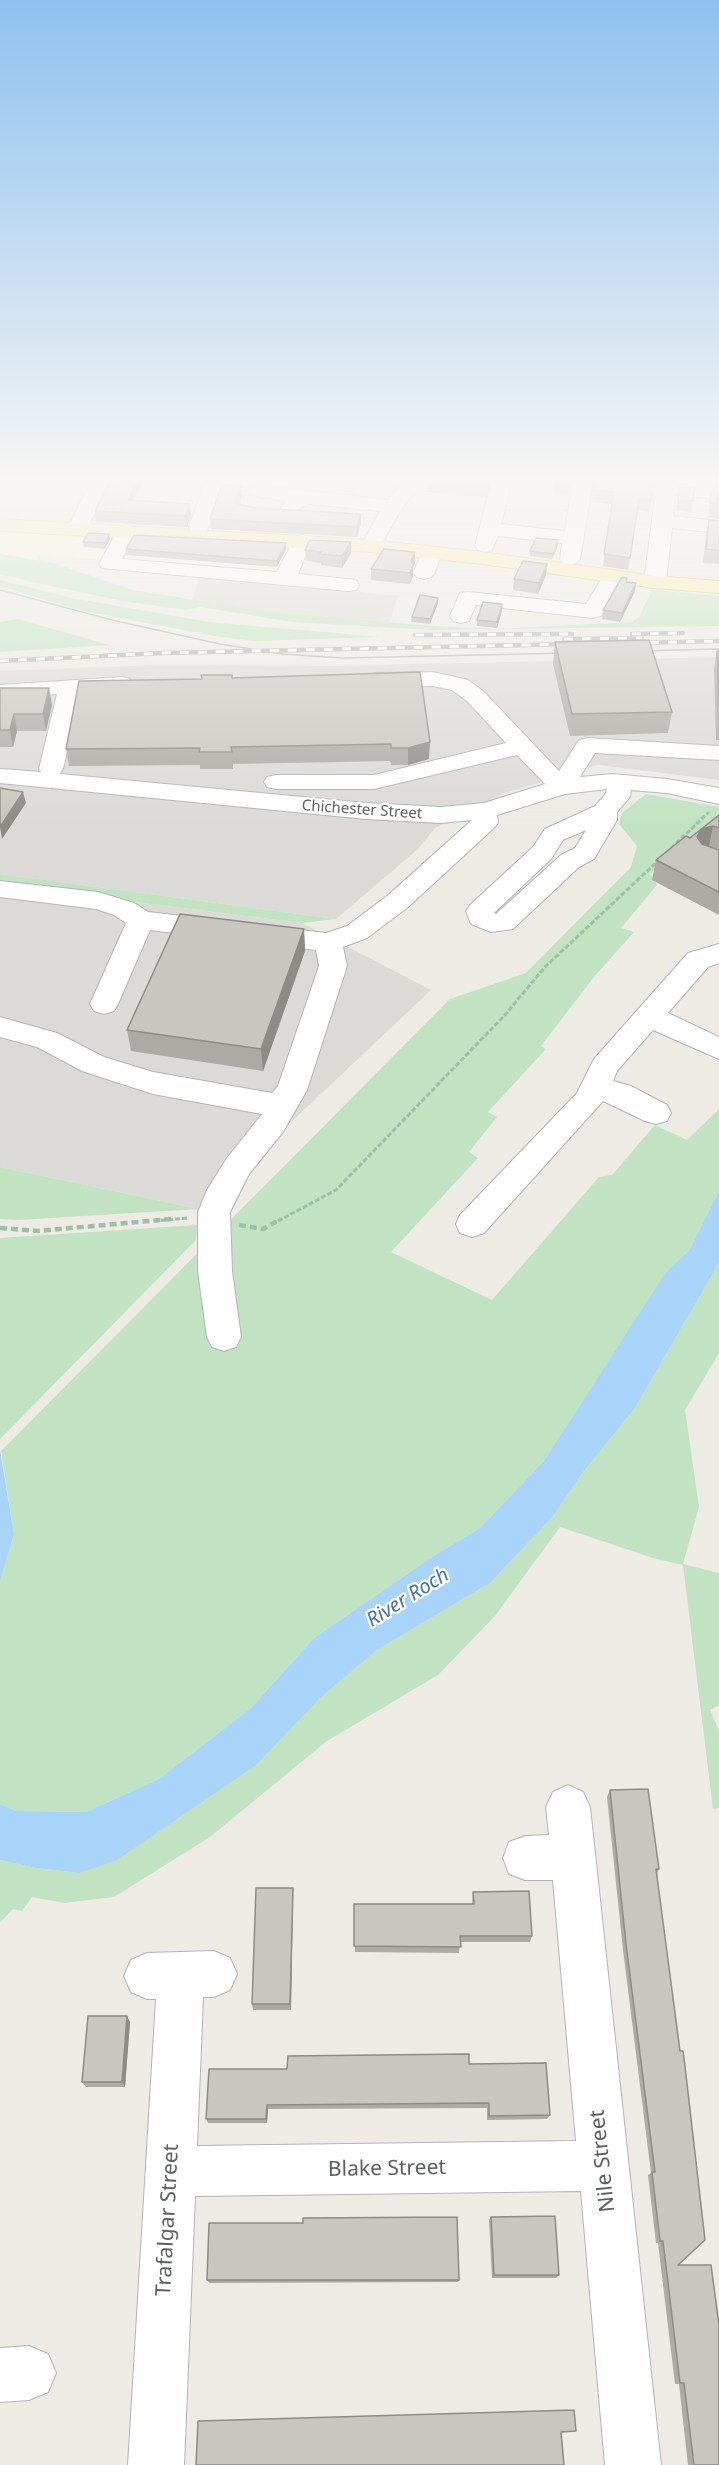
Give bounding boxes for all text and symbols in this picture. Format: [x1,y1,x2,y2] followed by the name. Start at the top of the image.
[301,797,423,823] street label: Chichester Street
[362,1563,454,1633] water label: River Roch
[585,2109,621,2213] street label: Nile Street
[151,2143,185,2297] street label: Trafalgar Street
[328,2155,446,2183] street label: Blake Street

